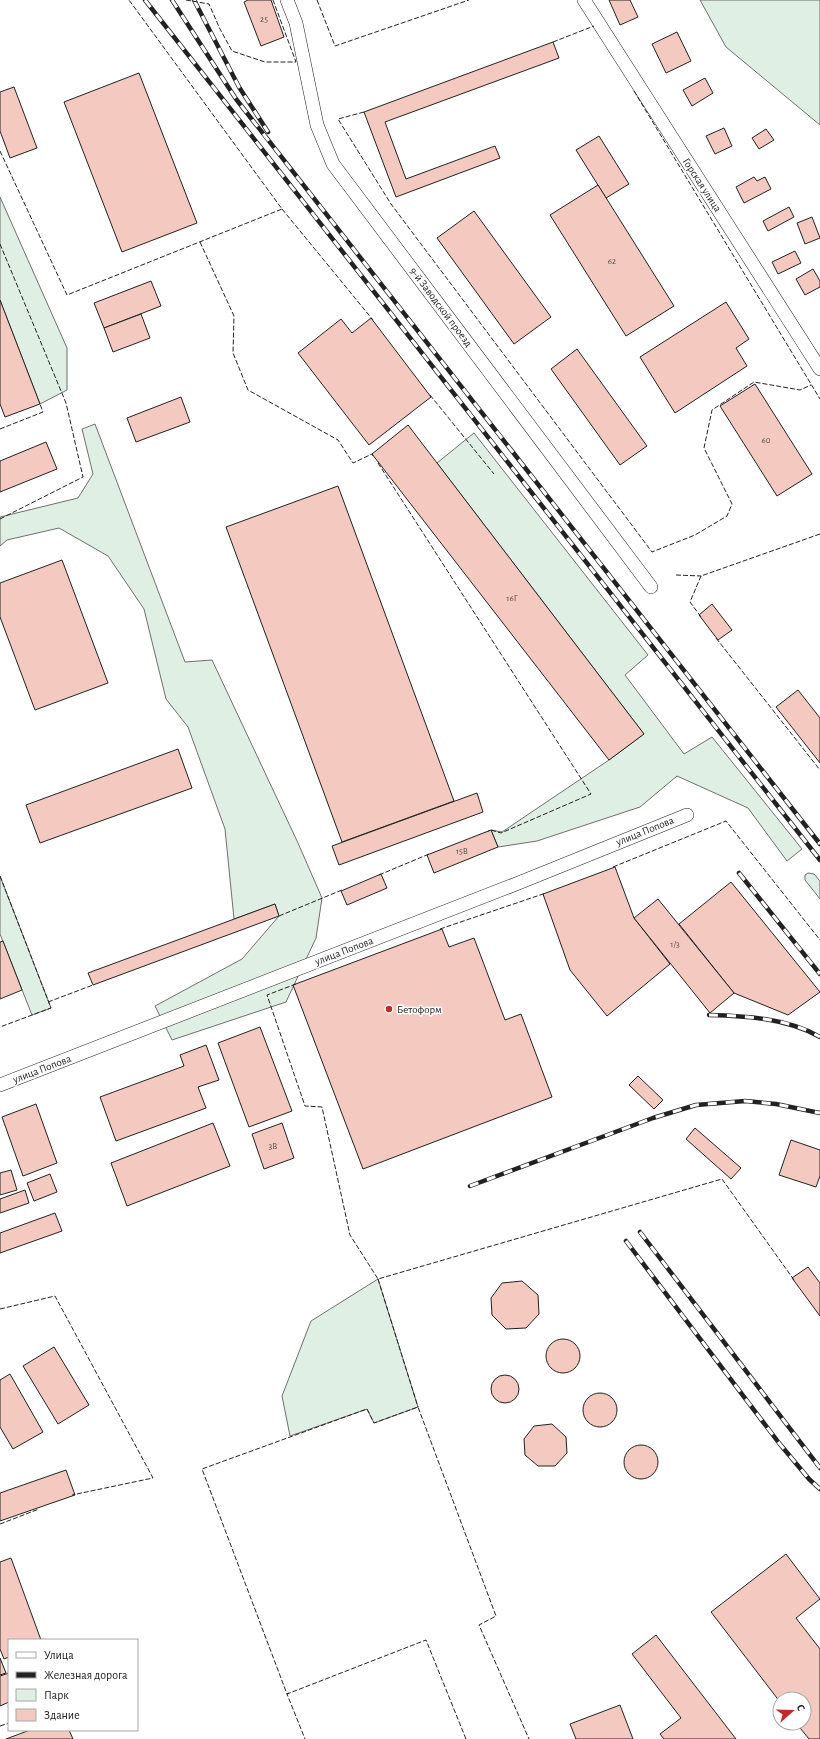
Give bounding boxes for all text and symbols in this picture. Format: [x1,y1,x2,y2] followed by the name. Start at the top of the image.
[260,15,268,24] house number: 25
[681,156,723,214] street label: Горская улица
[608,257,616,266] house number: 62
[408,265,475,349] street label: 9-й Заводской проезд
[762,436,771,445] house number: 60
[506,594,518,603] house number: 16Г
[614,814,676,848] street label: улица Попова
[456,847,468,856] house number: 15В
[312,935,375,967] street label: улица Попова
[670,940,680,949] house number: 1/3
[384,1004,394,1014] marker: Бетоформ
[397,1004,442,1015] place label: Бетоформ
[10,1053,73,1085] street label: улица Попова
[269,1142,277,1151] house number: 3В
[8,1639,138,1731] legend
[44,1649,74,1661] text: Улица
[44,1669,128,1681] text: Железная дорога
[44,1689,69,1701] text: Парк
[772,1691,812,1731] north arrow
[795,1703,807,1712] text: С
[44,1709,80,1721] text: Здание

